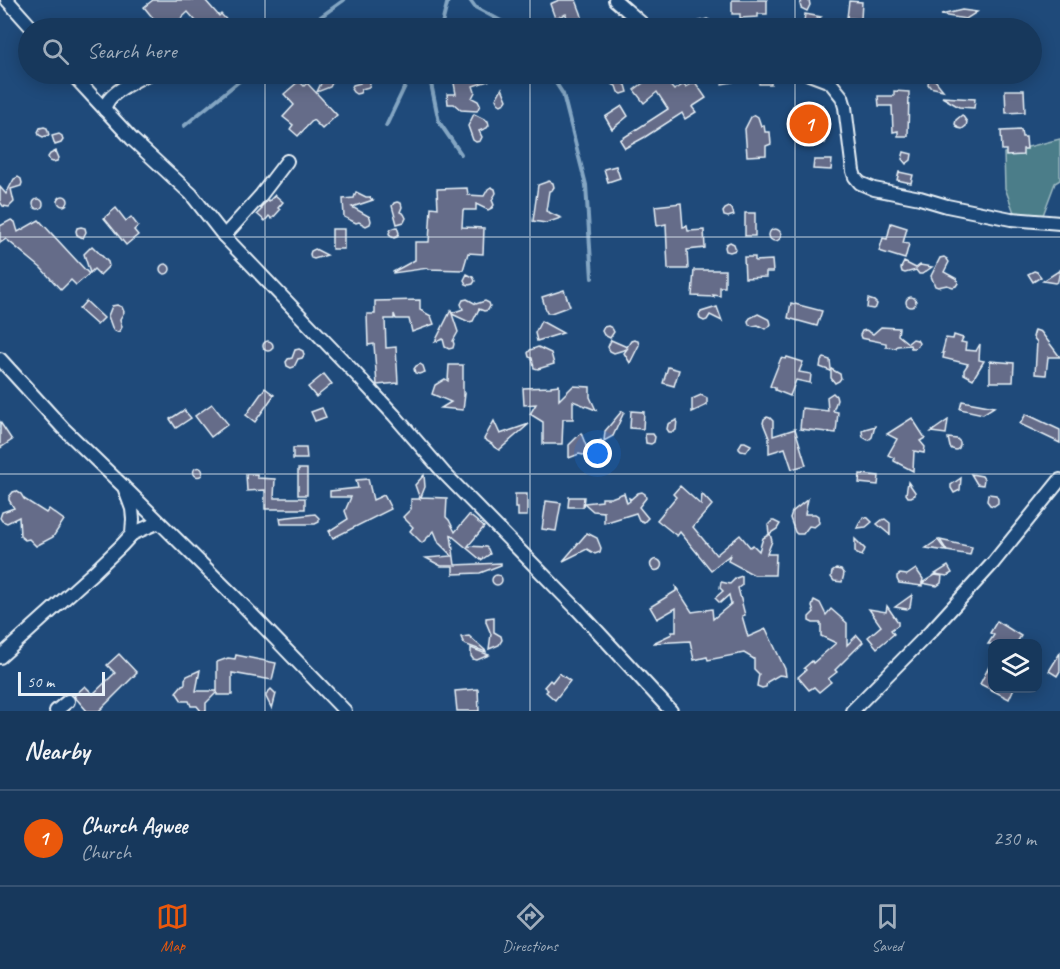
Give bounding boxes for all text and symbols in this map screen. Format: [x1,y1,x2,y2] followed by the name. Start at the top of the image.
[18,18,1042,84] search box
[39,35,72,68] icon: search
[87,37,177,65] text: Search here
[790,102,828,146] pin: 1
[583,439,612,468] your location
[988,639,1042,693] map controls
[988,639,1042,693] button: layers
[18,669,105,696] scale bar
[27,672,54,692] text: 50 m
[24,734,89,767] text: Nearby
[81,812,187,840] text: Church Agwee
[39,826,48,851] text: 1
[993,826,1036,851] text: 230 m
[81,840,131,865] text: Church
[156,900,189,956] tab: Map
[502,900,558,956] tab: Directions
[871,900,904,956] tab: Saved

